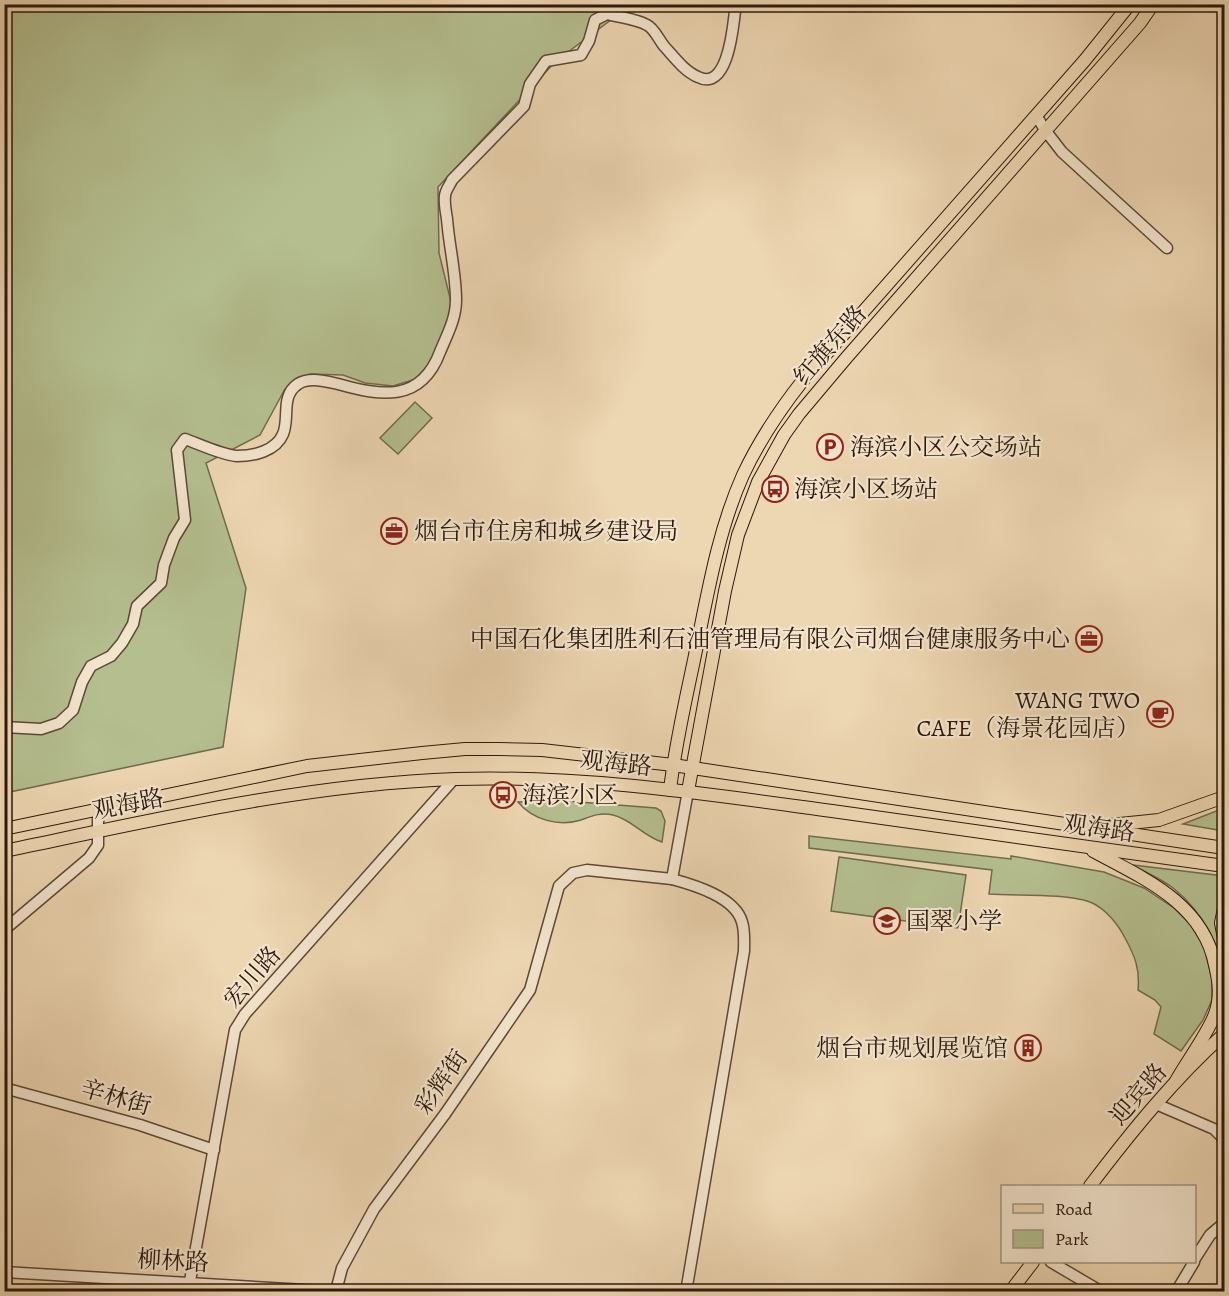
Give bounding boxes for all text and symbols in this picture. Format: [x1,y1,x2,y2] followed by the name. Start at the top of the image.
[786,298,874,392] street label: 红旗东路
[850,431,1042,463] place label: 海滨小区公交场站
[815,432,845,462] parking icon: 海滨小区公交场站
[794,473,938,505] place label: 海滨小区场站
[760,474,790,504] bus stop icon: 海滨小区场站
[414,515,678,547] place label: 烟台市住房和城乡建设局
[379,516,409,546] office icon: 烟台市住房和城乡建设局
[470,623,1070,655] place label: 中国石化集团胜利石油管理局有限公司烟台健康服务中心
[1074,624,1104,654] office icon: 中国石化集团胜利石油管理局有限公司烟台健康服务中心
[916,684,1140,744] place label: WANG TWO CAFE（海景花园店）
[1145,699,1175,729] cafe icon: WANG TWO CAFE（海景花园店）
[579,743,653,783] street label: 观海路
[522,779,618,811] place label: 海滨小区
[488,780,518,810] bus stop icon: 海滨小区
[90,781,166,827] street label: 观海路
[1061,807,1137,849] street label: 观海路
[906,905,1002,937] place label: 国翠小学
[872,906,902,936] school or university icon: 国翠小学
[216,939,288,1015] street label: 宏川路
[816,1032,1008,1064] place label: 烟台市规划展览馆
[1013,1033,1043,1063] building icon: 烟台市规划展览馆
[407,1043,475,1121] street label: 彩辉街
[1102,1056,1174,1132] street label: 迎宾路
[77,1072,155,1122] street label: 辛林街
[1001,1185,1196,1263] legend
[1055,1197,1093,1221] text: Road
[1055,1227,1089,1251] text: Park
[136,1243,210,1279] street label: 柳林路

